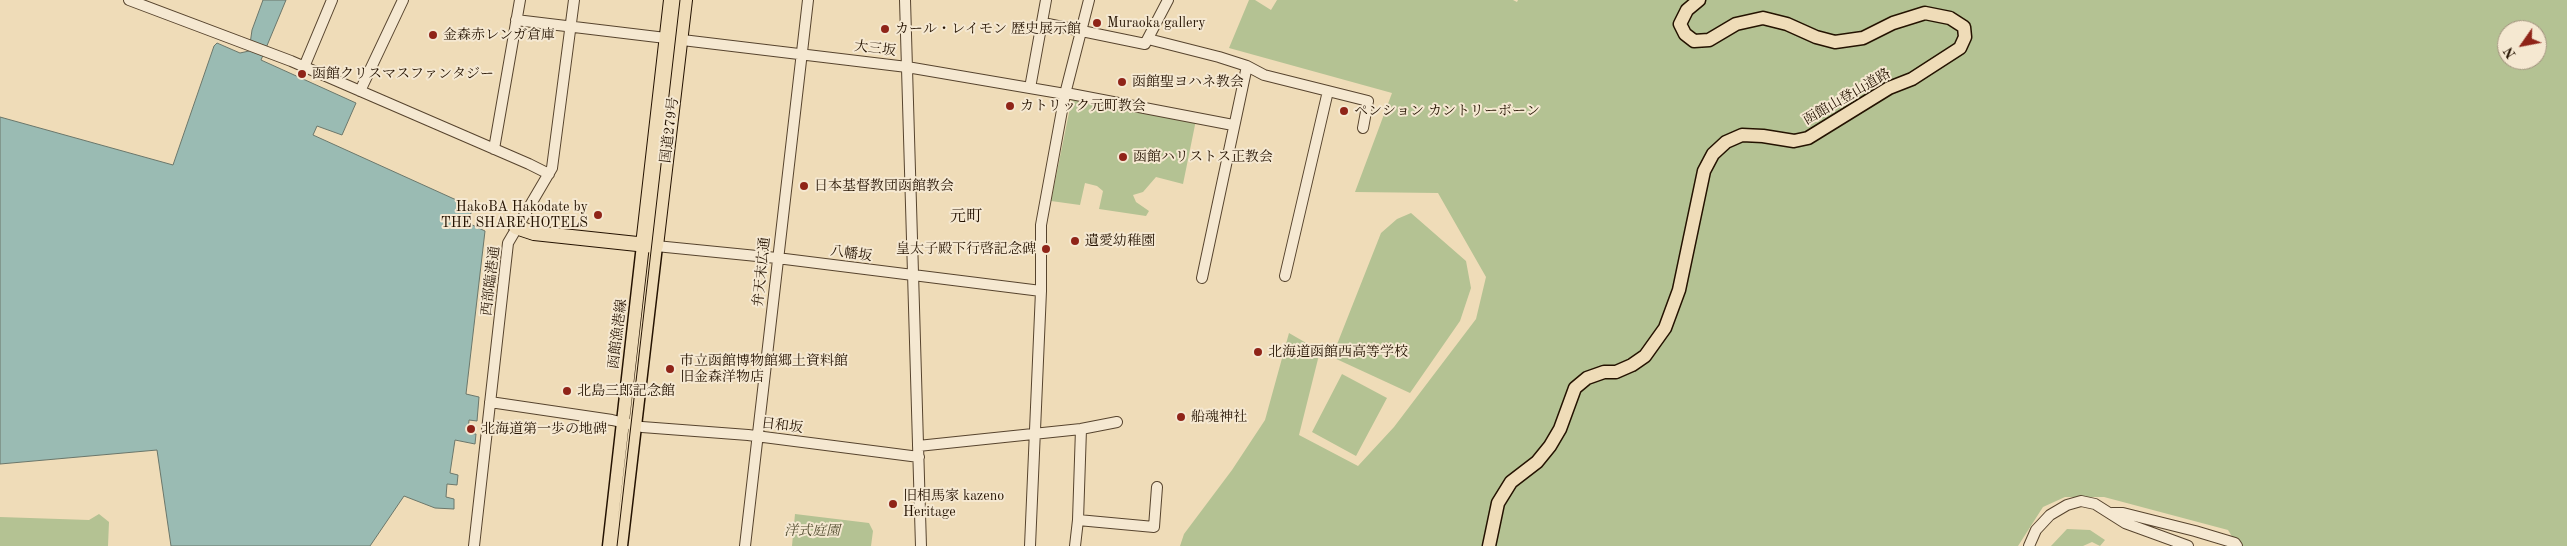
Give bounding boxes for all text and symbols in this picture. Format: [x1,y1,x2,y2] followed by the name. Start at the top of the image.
[1107,15,1206,31] place label: Muraoka gallery
[1091,17,1103,29] marker: Muraoka gallery
[2497,20,2547,70] north arrow
[895,21,1081,37] place label: カール・レイモン 歴史展示館
[879,23,891,35] marker: カール・レイモン 歴史展示館
[443,27,555,43] place label: 金森赤レンガ倉庫
[427,29,439,41] marker: 金森赤レンガ倉庫
[853,38,897,60] street label: 大三坂
[2501,44,2519,61] text: N
[1800,65,1894,129] street label: 函館山登山道路
[312,66,494,82] place label: 函館クリスマスファンタジー
[296,68,308,80] marker: 函館クリスマスファンタジー
[1132,74,1244,90] place label: 函館聖ヨハネ教会
[1116,76,1128,88] marker: 函館聖ヨハネ教会
[658,96,682,164] street label: 国道279号
[1020,98,1146,114] place label: カトリック元町教会
[1004,100,1016,112] marker: カトリック元町教会
[1354,103,1540,119] place label: ペンション カントリーボーン
[1338,105,1350,117] marker: ペンション カントリーボーン
[1133,149,1273,165] place label: 函館ハリストス正教会
[1117,151,1129,163] marker: 函館ハリストス正教会
[814,178,954,194] place label: 日本基督教団函館教会
[798,180,810,192] marker: 日本基督教団函館教会
[441,199,588,232] place label: HakoBA Hakodate by THE SHARE HOTELS
[950,207,982,227] district label: 元町
[592,209,604,221] marker: HakoBA Hakodate by THE SHARE HOTELS
[1085,233,1155,249] place label: 遺愛幼稚園
[1069,235,1081,247] marker: 遺愛幼稚園
[750,236,774,308] street label: 弁天末広通
[896,241,1036,257] place label: 皇太子殿下行啓記念碑
[829,243,873,265] street label: 八幡坂
[1040,243,1052,255] marker: 皇太子殿下行啓記念碑
[478,245,504,317] street label: 西部臨港通
[605,298,631,370] street label: 函館漁港線
[1268,344,1408,360] place label: 北海道函館西高等学校
[1252,346,1264,358] marker: 北海道函館西高等学校
[680,353,848,386] place label: 市立函館博物館郷土資料館 旧金森洋物店
[664,363,676,375] marker: 市立函館博物館郷土資料館 旧金森洋物店
[577,383,675,399] place label: 北島三郎記念館
[561,385,573,397] marker: 北島三郎記念館
[1191,409,1247,425] place label: 船魂神社
[1175,411,1187,423] marker: 船魂神社
[760,415,804,437] street label: 日和坂
[481,421,607,437] place label: 北海道第一歩の地碑
[465,423,477,435] marker: 北海道第一歩の地碑
[903,488,1004,520] place label: 旧相馬家 kazeno Heritage
[887,498,899,510] marker: 旧相馬家 kazeno Heritage
[784,523,840,539] park label: 洋式庭園

